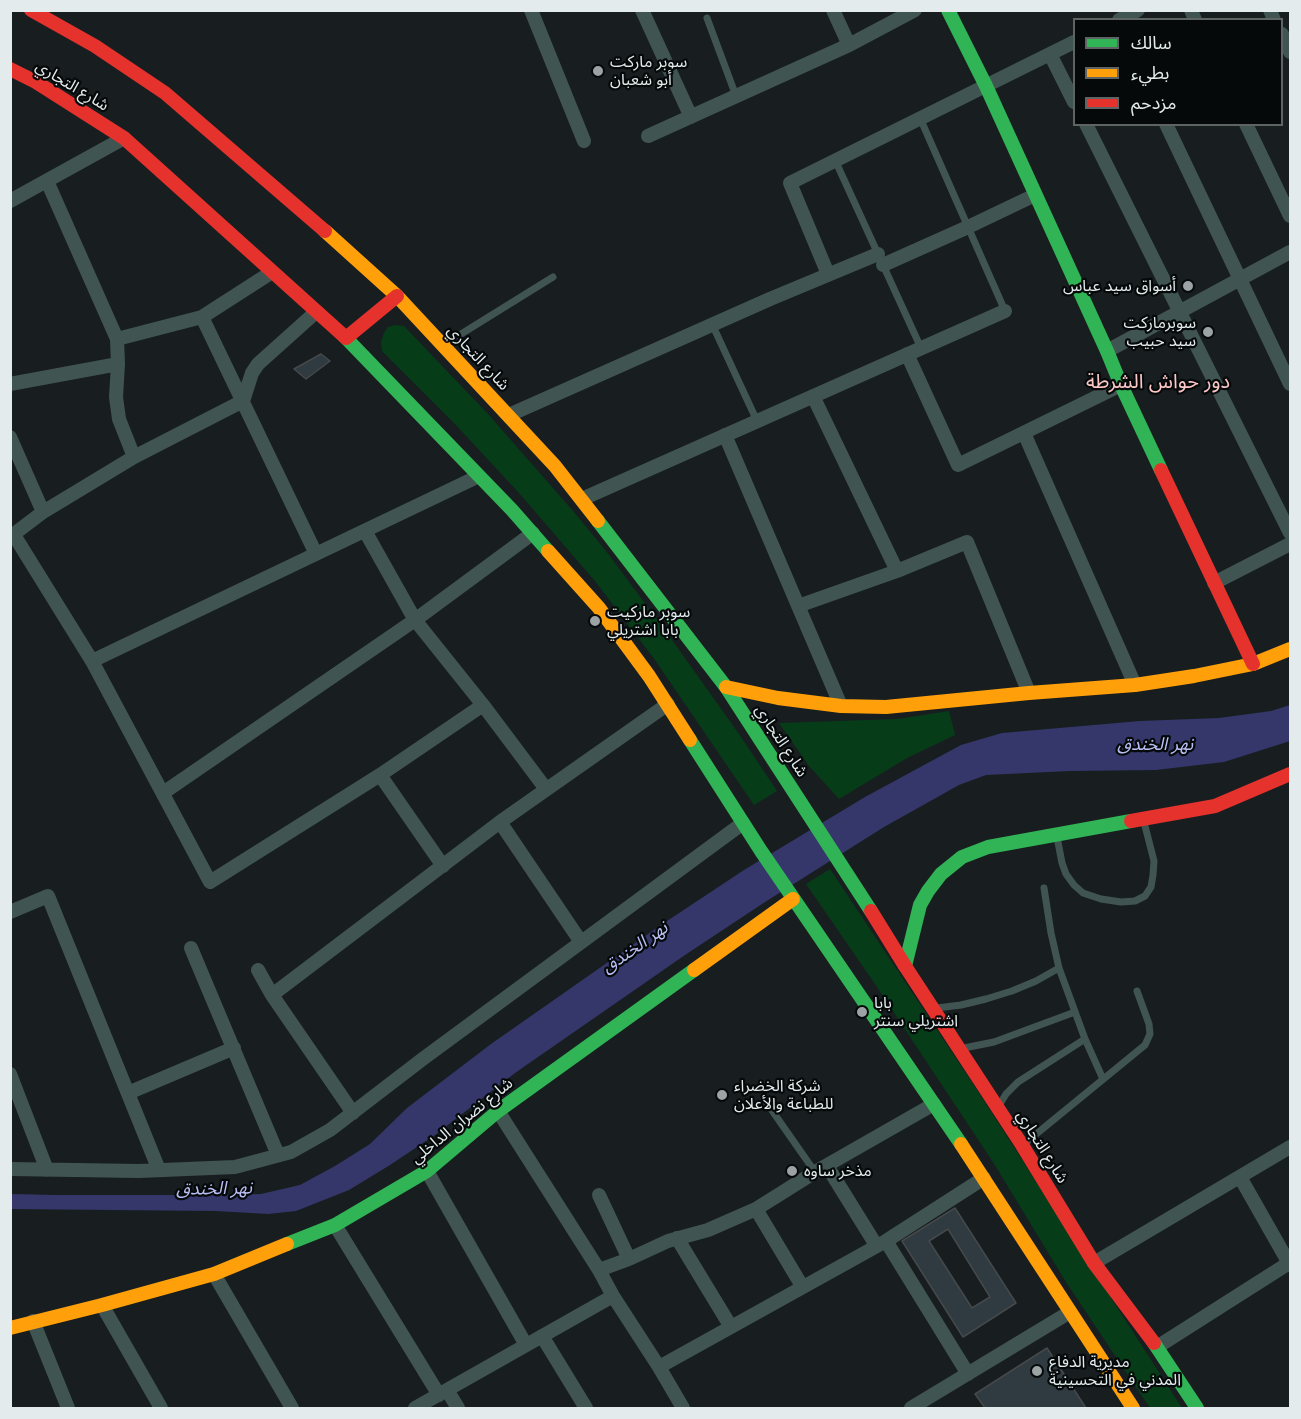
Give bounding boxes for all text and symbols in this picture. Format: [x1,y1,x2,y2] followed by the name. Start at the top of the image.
[1073,18,1283,126] legend
[1131,31,1172,54] text: سالك
[610,52,687,90] place label: سوبر ماركت أبو شعبان
[32,57,112,115] street label: شارع التجاري
[1131,61,1169,84] text: بطيء
[591,64,605,78] marker: سوبر ماركت أبو شعبان
[1131,91,1176,114] text: مزدحم
[1063,276,1176,296] place label: أسواق سيد عباس
[1181,279,1195,293] marker: أسواق سيد عباس
[1124,313,1196,351] place label: سوبرماركت سيد حبيب
[443,321,513,395] street label: شارع التجاري
[1201,325,1215,339] marker: سوبرماركت سيد حبيب
[1086,370,1230,394] district label: دور حواش الشرطة
[607,602,690,640] place label: سوبر ماركيت بابا اشتريلي
[588,614,602,628] marker: سوبر ماركيت بابا اشتريلي
[751,701,811,781] street label: شارع التجاري
[1117,734,1193,756] water label: نهر الخندق
[598,917,672,979] water label: نهر الخندق
[874,993,958,1031] place label: بابا اشتريلي سنتر
[855,1005,869,1019] marker: بابا اشتريلي سنتر
[407,1074,517,1168] street label: شارع نضران الداخلي
[734,1076,833,1114] place label: شركة الخضراء للطباعة والأعلان
[715,1088,729,1102] marker: شركة الخضراء للطباعة والأعلان
[1012,1107,1072,1187] street label: شارع التجاري
[804,1161,872,1181] place label: مذخر ساوه
[785,1164,799,1178] marker: مذخر ساوه
[176,1178,252,1200] water label: نهر الخندق
[1049,1352,1181,1390] place label: مديرية الدفاع المدني في التحسينية
[1030,1364,1044,1378] marker: مديرية الدفاع المدني في التحسينية

